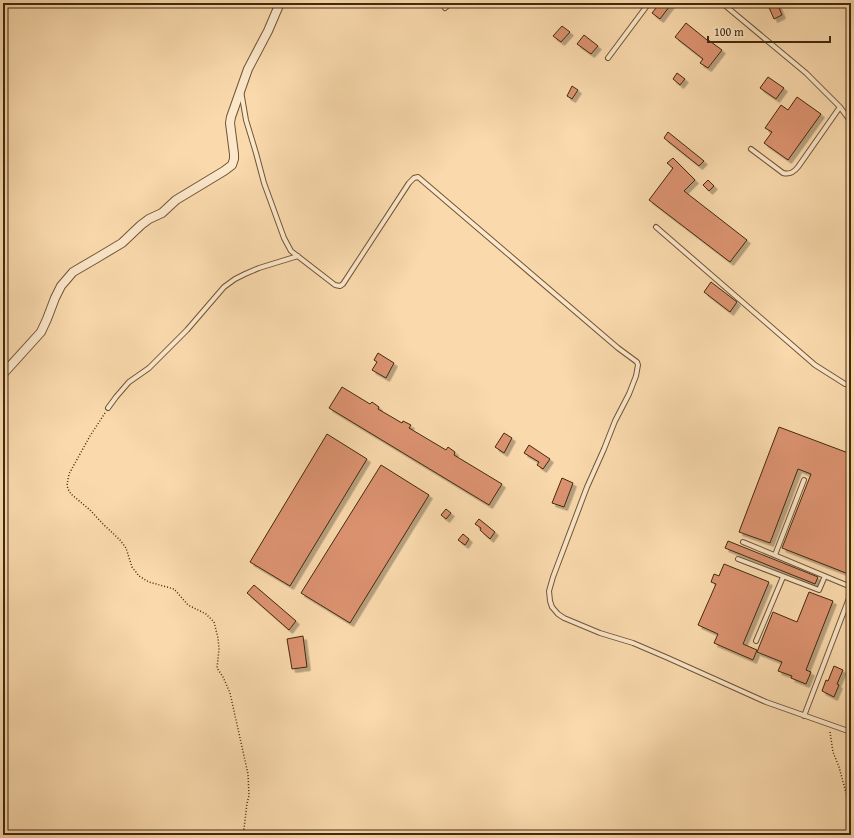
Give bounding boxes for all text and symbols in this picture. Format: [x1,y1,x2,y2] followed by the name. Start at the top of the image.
[708,18,830,44] scale bar
[714,23,744,40] text: 100 m

